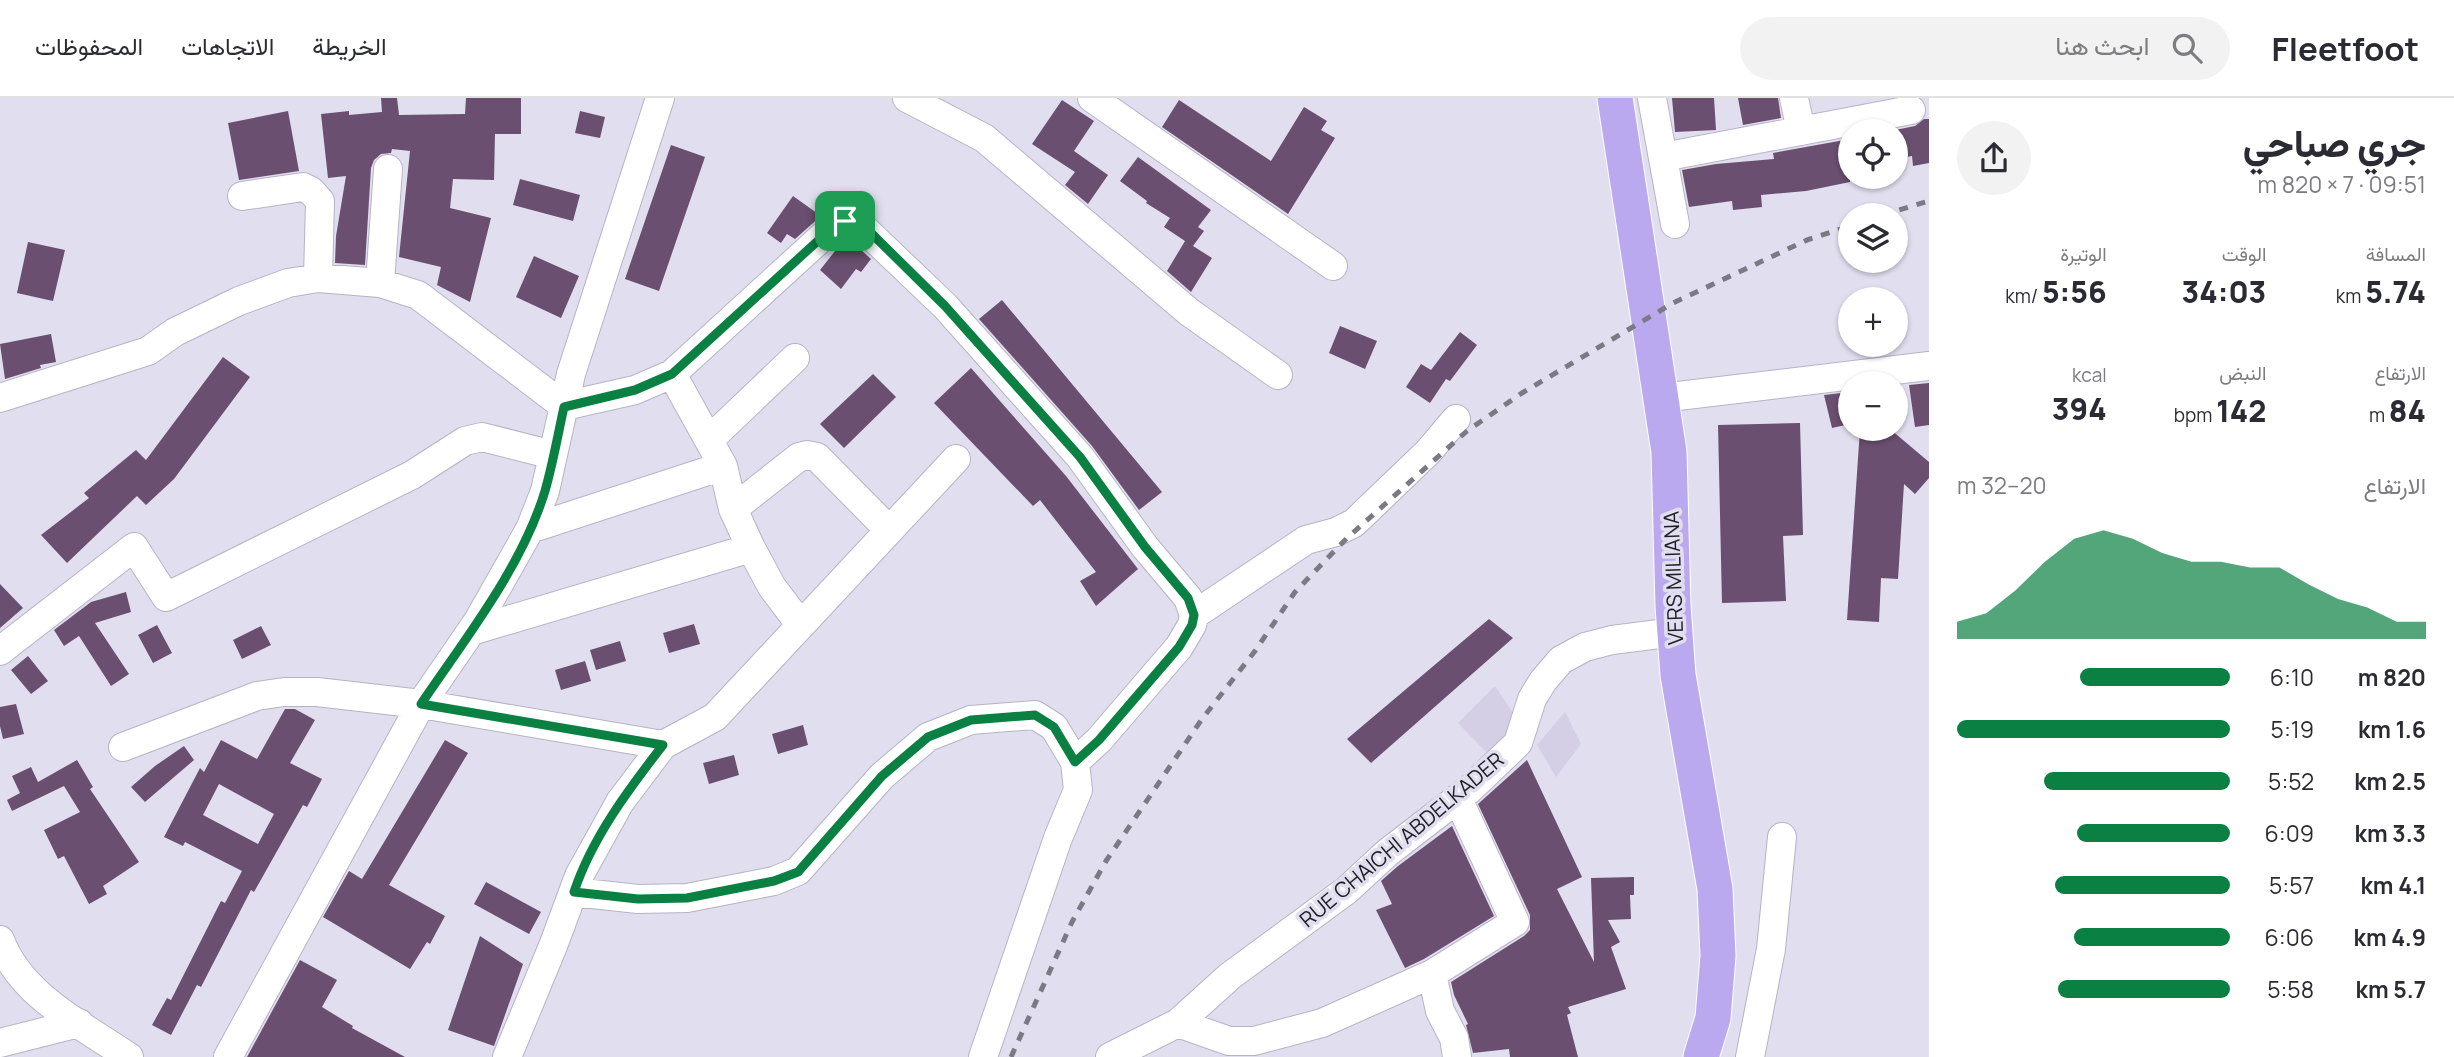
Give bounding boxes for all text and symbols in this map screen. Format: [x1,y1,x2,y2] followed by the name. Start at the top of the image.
[1740,17,2230,80] search box
[2272,26,2419,71] text: Fleetfoot
[2055,27,2150,63] text: ابحث هنا
[35,29,143,62] text: المحفوظات
[181,29,274,62] text: الاتجاهات
[312,29,387,62] text: الخريطة
[2168,29,2206,67] icon: search
[2243,116,2426,168] text: جري صباحي
[1838,119,1908,441] map controls
[1838,119,1908,189] button: locate
[1957,121,2031,195] button: share
[2258,168,2426,200] text: 09:51 · 7 × 820 m
[815,191,875,251] pin
[826,202,864,240] icon: arrive
[1838,203,1908,273] button: layers
[2060,241,2107,267] text: الوتيرة
[2222,241,2266,267] text: الوقت
[2366,241,2426,267] text: المسافة
[2042,271,2107,312] text: 5:56
[2182,271,2266,312] text: 34:03
[2365,271,2426,312] text: 5.74
[2005,283,2042,309] text: /km
[2336,283,2365,309] text: km
[1838,287,1908,357] button: +
[2219,360,2266,386] text: النبض
[2374,360,2426,386] text: الارتفاع
[2072,362,2107,388] text: kcal
[1838,371,1908,441] button: −
[2052,388,2107,429] text: 394
[2216,390,2266,431] text: 142
[2389,390,2426,431] text: 84
[2174,402,2216,428] text: bpm
[2369,402,2389,428] text: m
[1957,469,2047,501] text: 20–32 m
[2364,469,2426,501] text: الارتفاع
[1657,510,1689,646] street label: VERS MILIANA
[2270,661,2314,693] text: 6:10
[2358,661,2426,693] text: 820 m
[2271,713,2314,745] text: 5:19
[2358,713,2426,745] text: 1.6 km
[1293,745,1509,933] street label: RUE CHAICHI ABDELKADER
[2268,765,2314,797] text: 5:52
[2354,765,2426,797] text: 2.5 km
[2265,817,2314,849] text: 6:09
[2355,817,2426,849] text: 3.3 km
[2269,869,2314,901] text: 5:57
[2360,869,2426,901] text: 4.1 km
[2265,921,2314,953] text: 6:06
[2354,921,2426,953] text: 4.9 km
[2267,973,2314,1005] text: 5:58
[2356,973,2426,1005] text: 5.7 km

